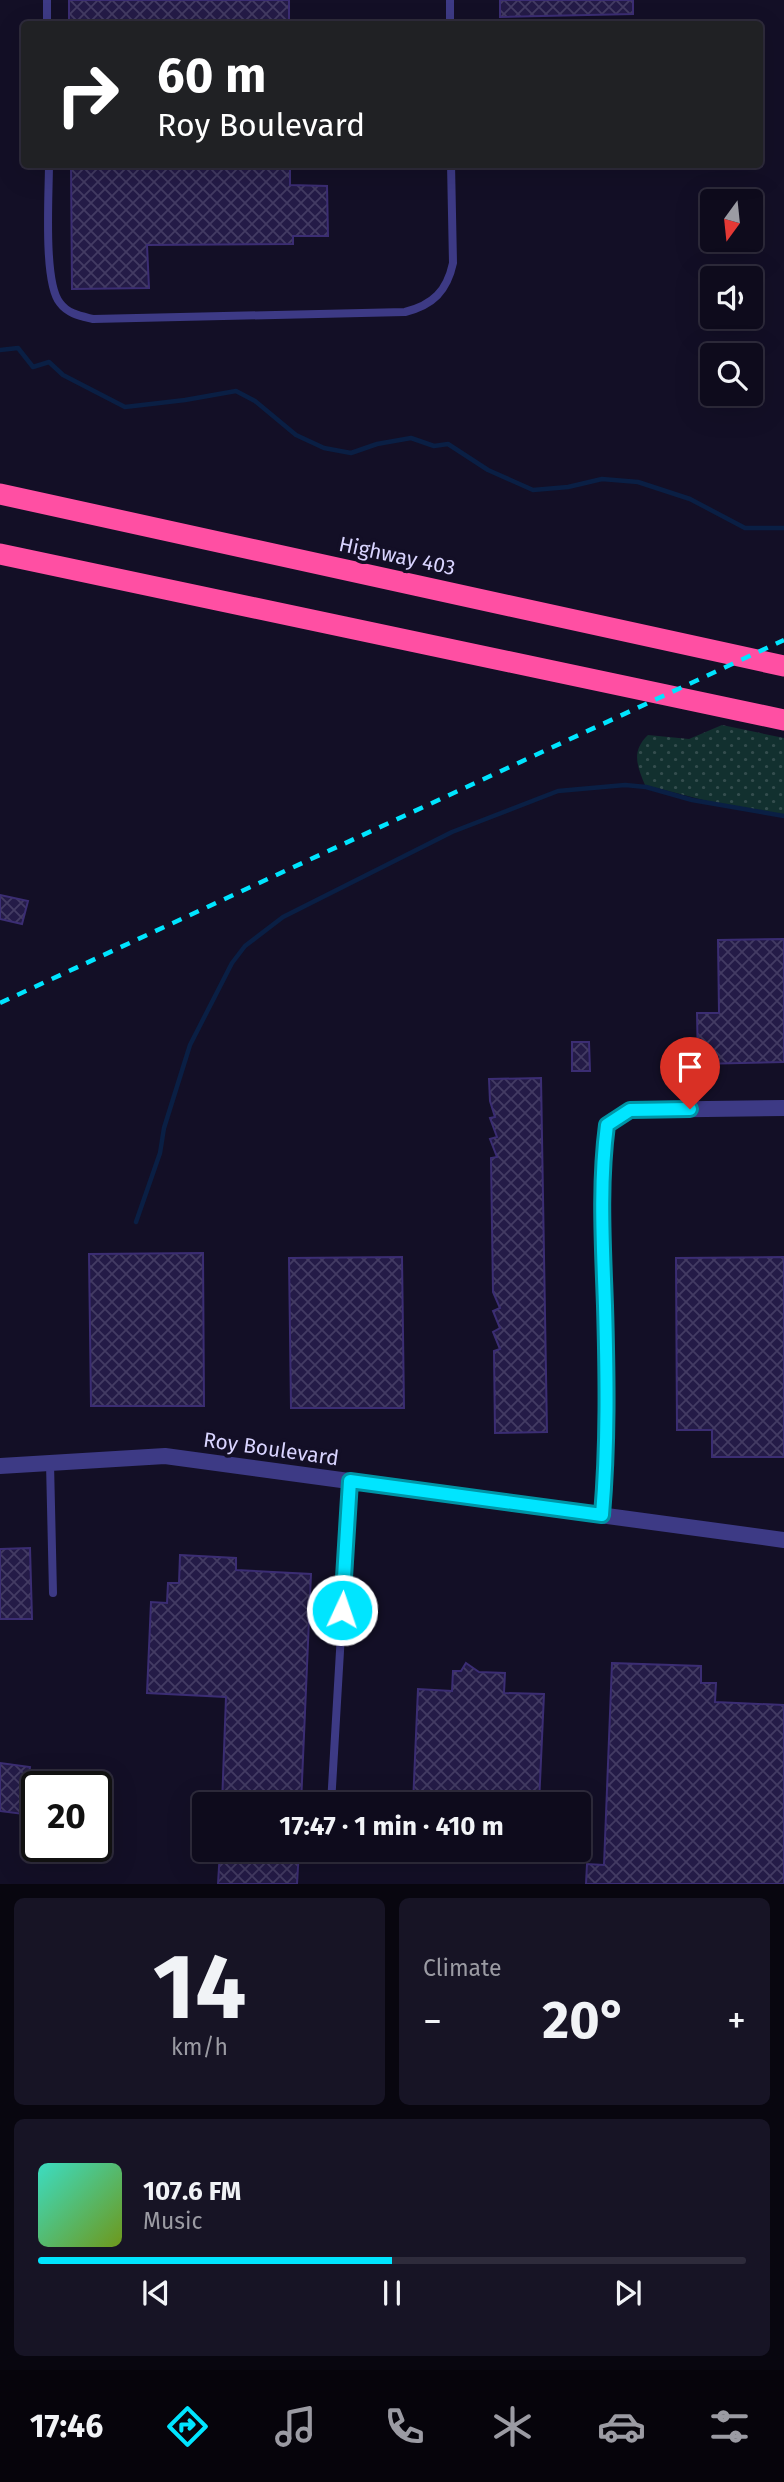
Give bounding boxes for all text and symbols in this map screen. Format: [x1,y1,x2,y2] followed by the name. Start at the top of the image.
[157,46,266,105] text: 60 m
[42,49,133,140] icon: right
[157,106,365,144] text: Roy Boulevard
[700,189,763,252] north arrow
[700,189,763,406] map controls
[700,266,763,329] button: sound
[700,343,763,406] button: search
[336,531,458,581] street label: Highway 403
[660,1037,720,1109] pin
[671,1048,709,1086] icon: arrive
[202,1427,340,1471] street label: Roy Boulevard
[305,1573,379,1647] position arrow
[21,1771,112,1862] speed limit sign: 20
[279,1811,504,1842] text: 17:47 · 1 min · 410 m
[153,1933,246,2042] text: 14
[423,1954,502,1982] text: Climate
[542,1989,627,2052] text: 20°
[423,1998,442,2044] text: −
[727,1998,746,2044] text: +
[171,2033,228,2061] text: km/h
[143,2176,241,2207] text: 107.6 FM
[143,2207,203,2235] text: Music
[137,2274,175,2312] icon: previous
[373,2274,411,2312] icon: pause
[609,2274,647,2312] icon: next
[163,2402,212,2451] icon: directions
[271,2402,320,2451] icon: music
[380,2402,429,2451] icon: phone
[488,2402,537,2451] icon: climate
[597,2402,646,2451] icon: car
[705,2402,754,2451] icon: filters
[30,2407,103,2445] text: 17:46

